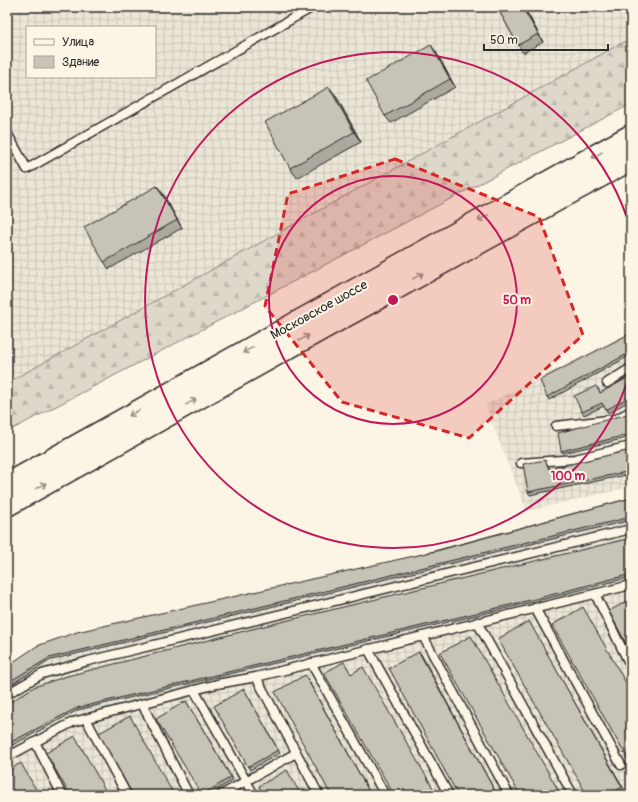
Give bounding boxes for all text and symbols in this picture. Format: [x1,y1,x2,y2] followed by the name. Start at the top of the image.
[26,26,156,78] legend
[484,26,608,52] scale bar
[490,33,518,48] text: 50 m
[62,35,94,50] text: Улица
[62,55,99,70] text: Здание
[591,151,603,159] one-way arrow
[477,214,489,222] one-way arrow
[412,271,424,279] one-way arrow
[268,276,371,343] street label: Московское шоссе
[386,293,400,307] centre of rings
[503,293,531,308] text: 50 m
[298,334,310,342] one-way arrow
[242,346,254,354] one-way arrow
[185,397,197,405] one-way arrow
[128,410,140,418] one-way arrow
[551,469,586,484] text: 100 m
[35,482,47,490] one-way arrow

